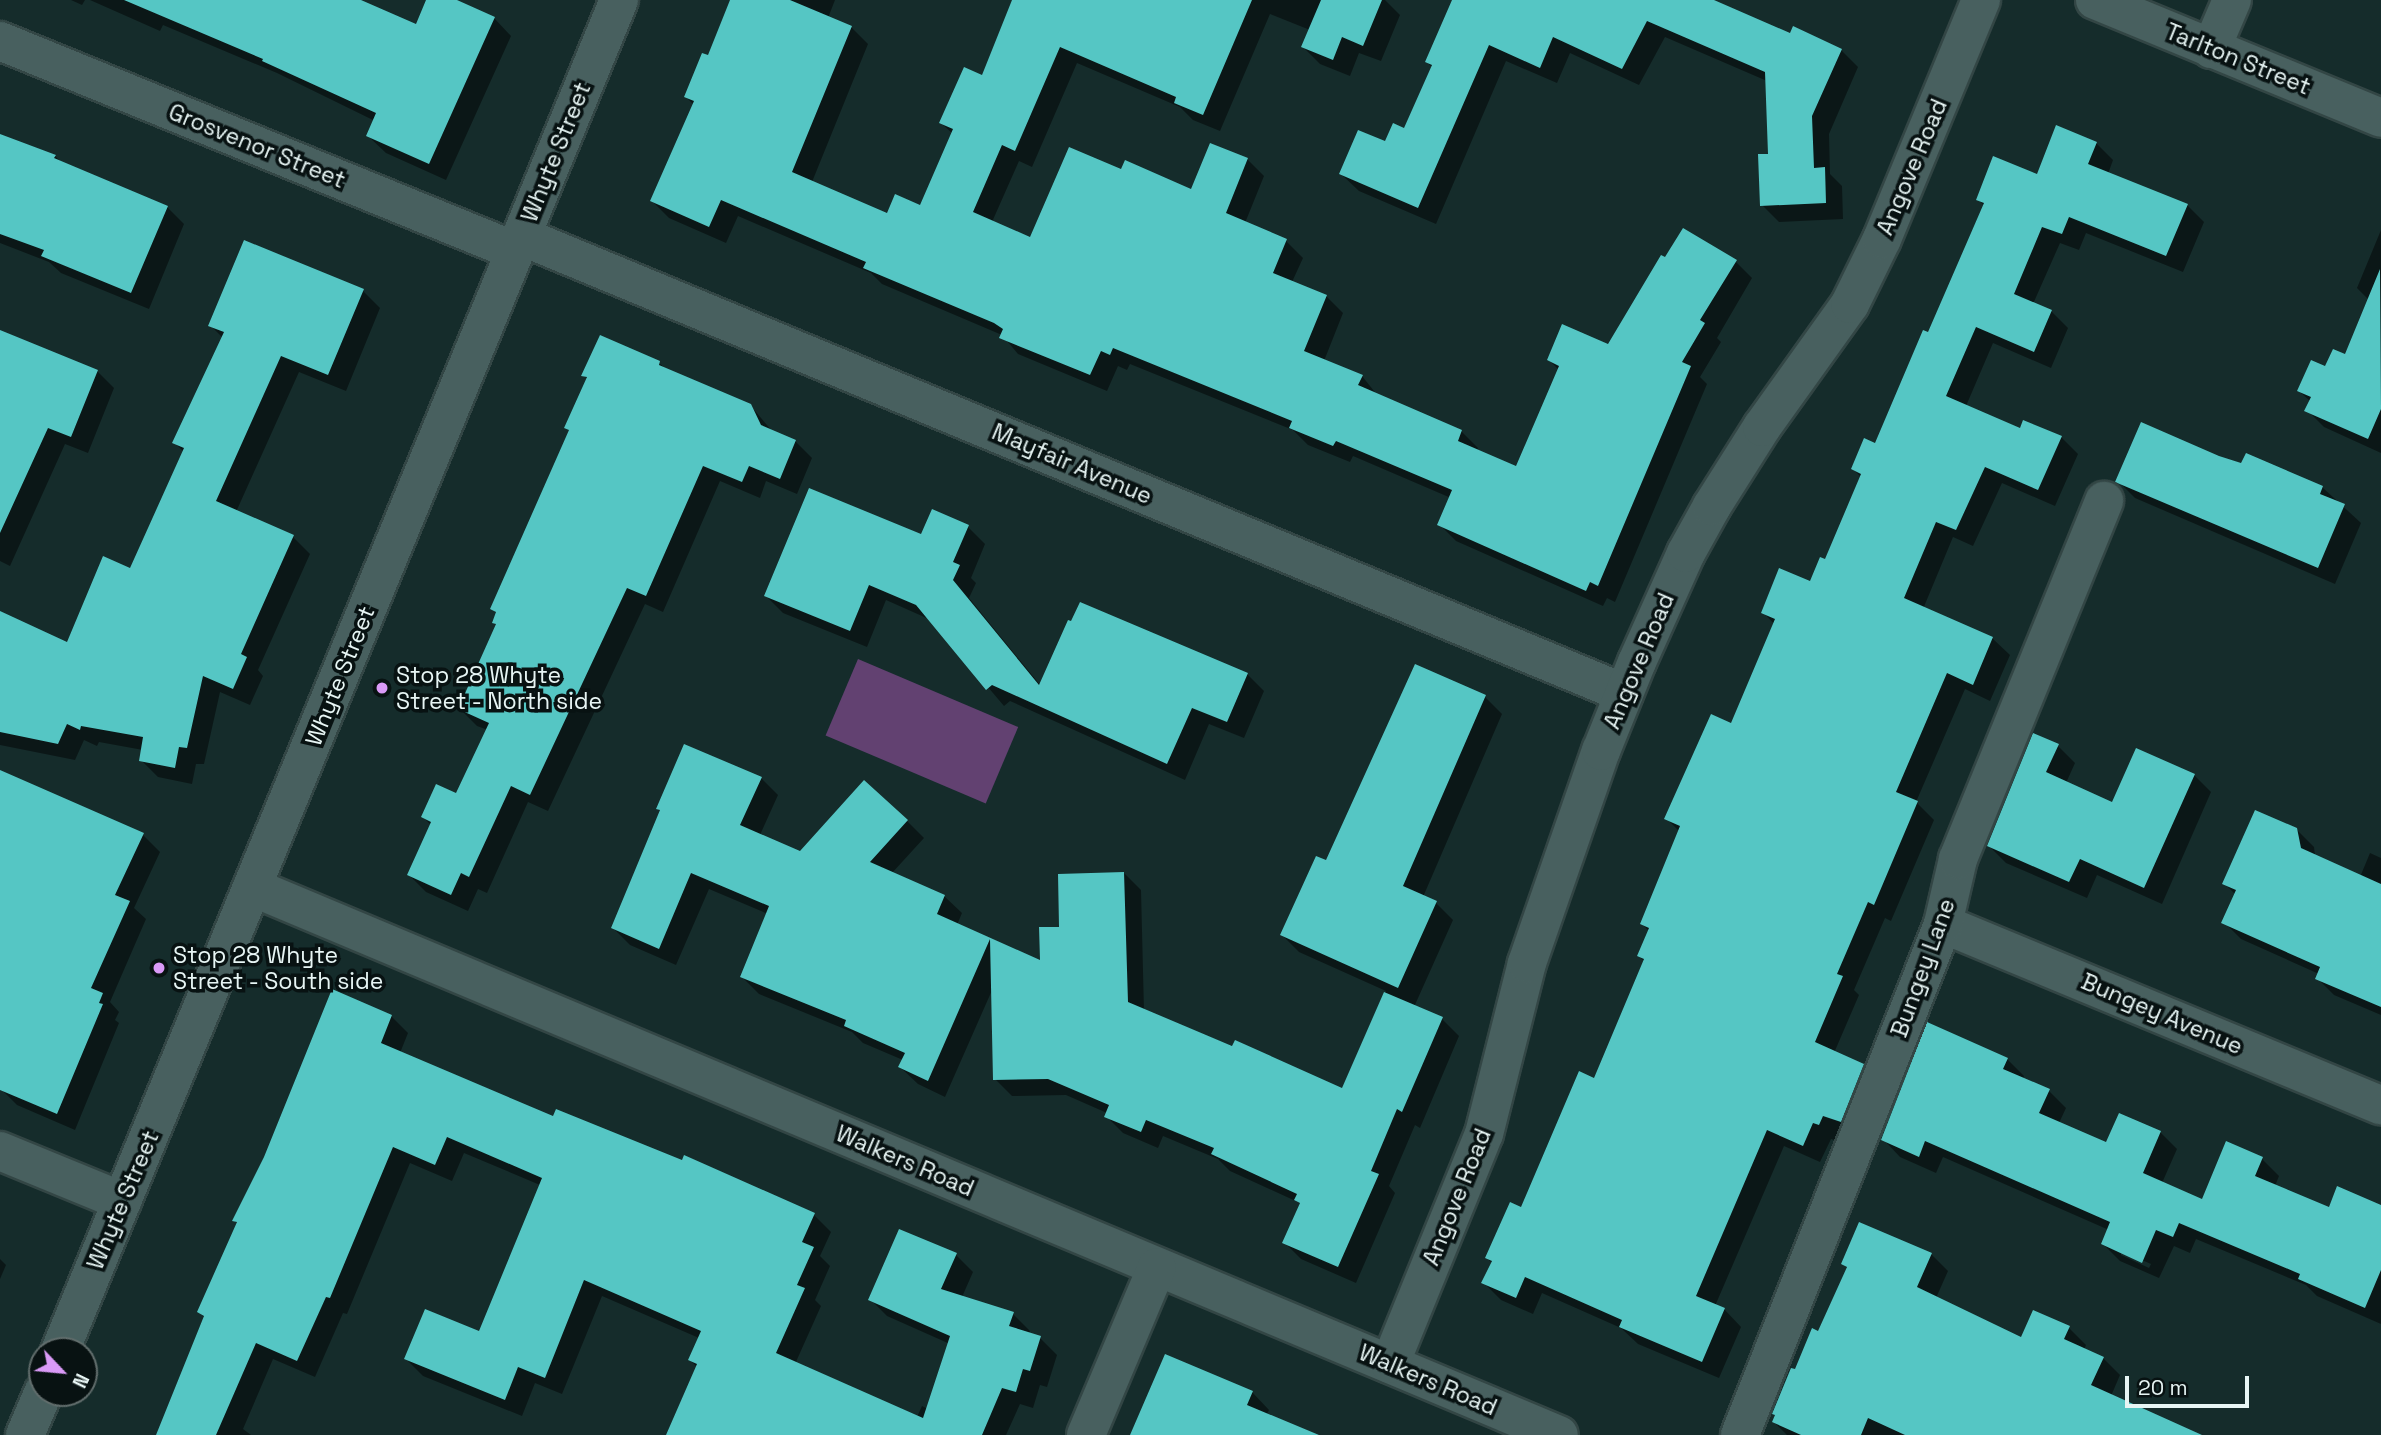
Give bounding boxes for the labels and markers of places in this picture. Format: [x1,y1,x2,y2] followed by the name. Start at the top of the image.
[396,661,604,715] place label: Stop 28 Whyte Street - North side
[374,680,390,696] marker: Stop 28 Whyte Street - North side
[173,941,385,995] place label: Stop 28 Whyte Street - South side
[151,960,167,976] marker: Stop 28 Whyte Street - South side

